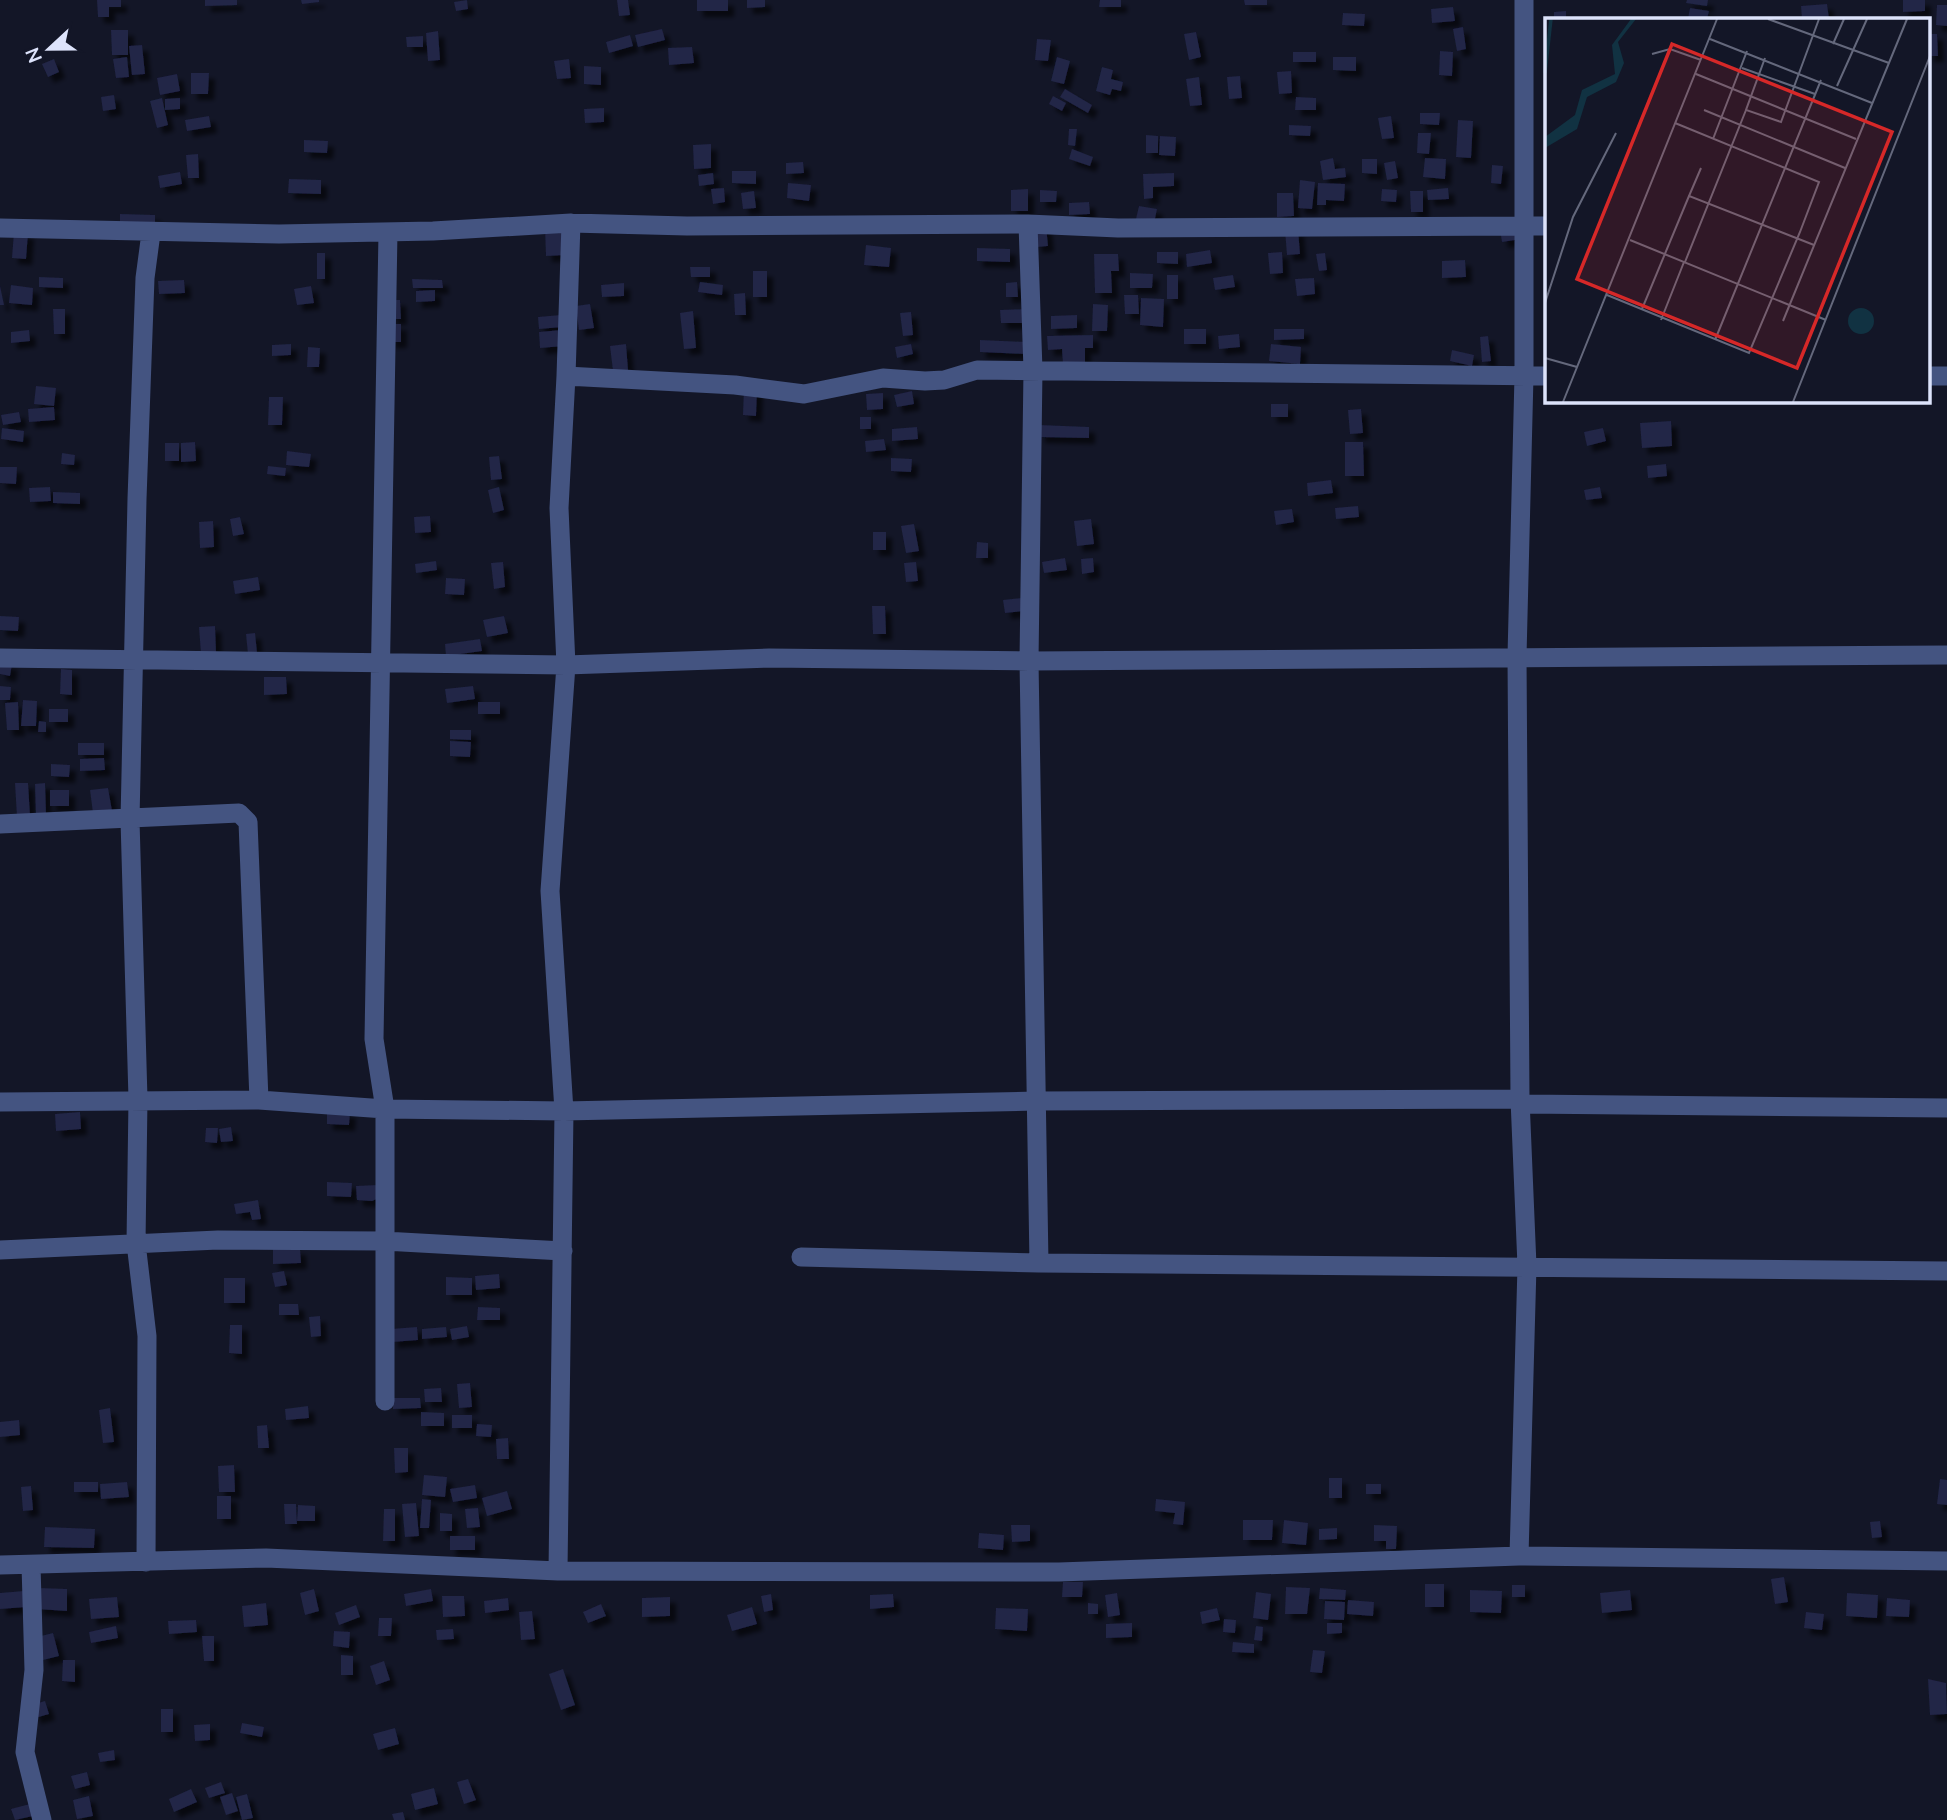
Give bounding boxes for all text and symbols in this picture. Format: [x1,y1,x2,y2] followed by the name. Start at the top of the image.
[14,14,84,84] north arrow
[1545,18,1930,402] inset map
[19,44,49,66] text: N

